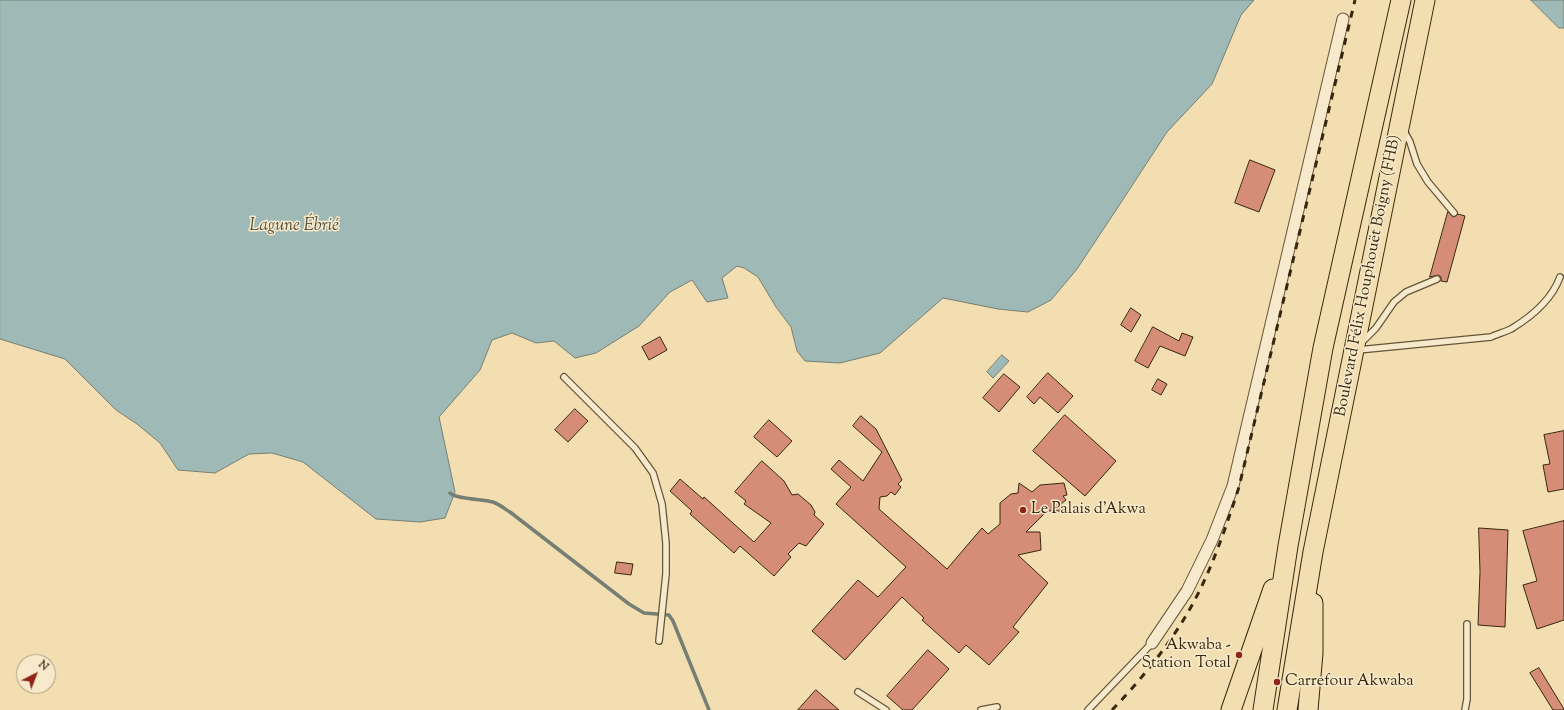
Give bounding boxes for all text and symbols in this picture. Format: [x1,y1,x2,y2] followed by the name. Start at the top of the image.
[1332,133,1406,419] street label: Boulevard Félix Houphouët Boigny (FHB)
[249,217,339,237] water label: Lagune Ébrié
[1031,500,1146,520] place label: Le Palais d'Akwa
[1018,505,1028,515] marker: Le Palais d'Akwa
[1141,636,1231,674] place label: Akwaba - Station Total
[1234,650,1244,660] marker: Akwaba - Station Total
[16,654,56,694] north arrow
[35,657,52,675] text: N
[1285,672,1414,692] place label: Carrefour Akwaba
[1272,677,1282,687] marker: Carrefour Akwaba

